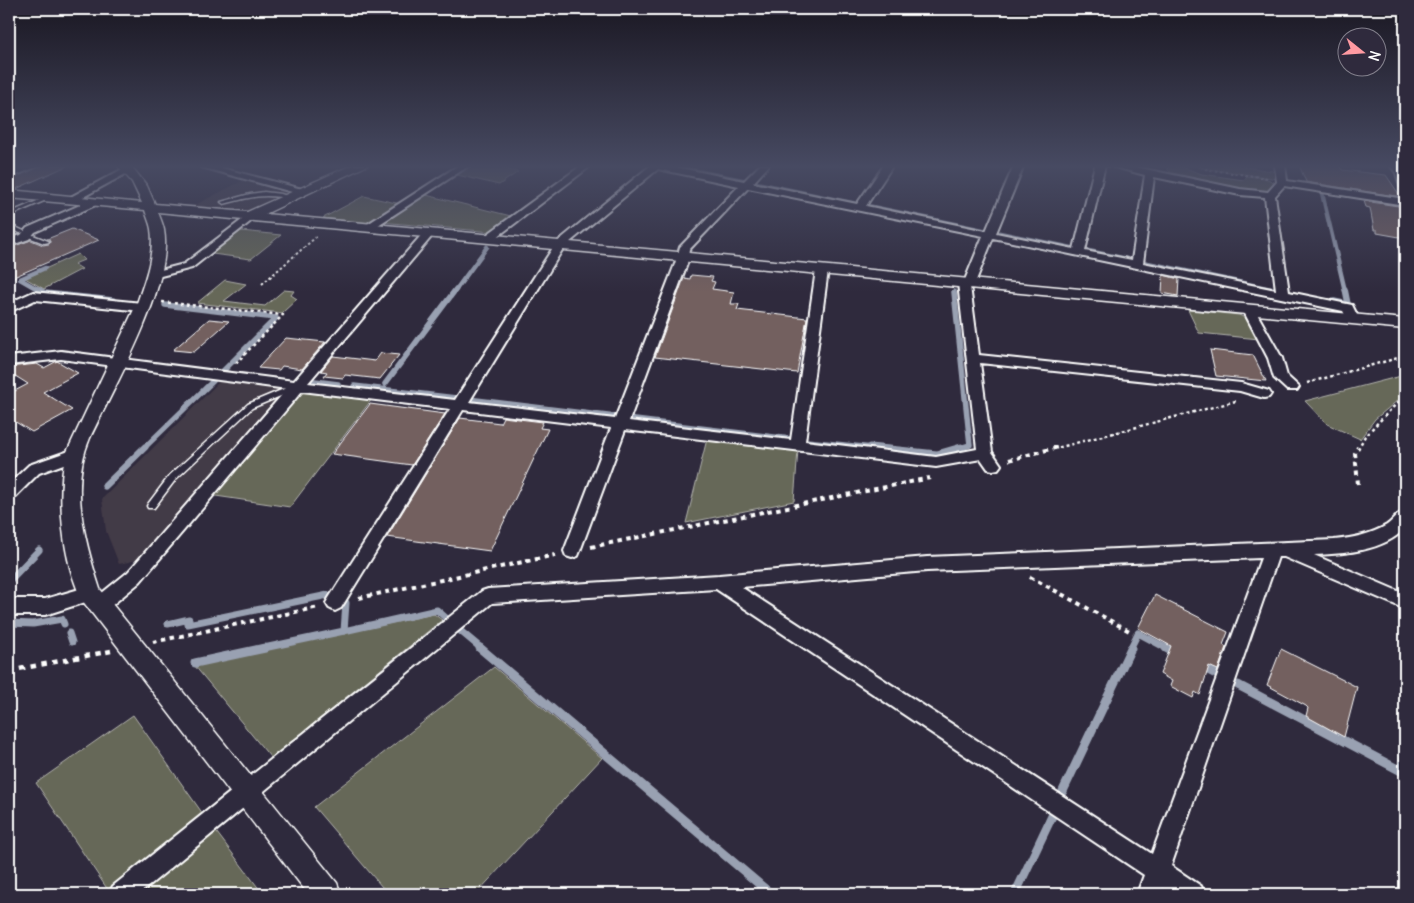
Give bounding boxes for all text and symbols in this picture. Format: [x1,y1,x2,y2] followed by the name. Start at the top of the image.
[1336,28,1386,78] north arrow
[1364,49,1384,63] text: N

